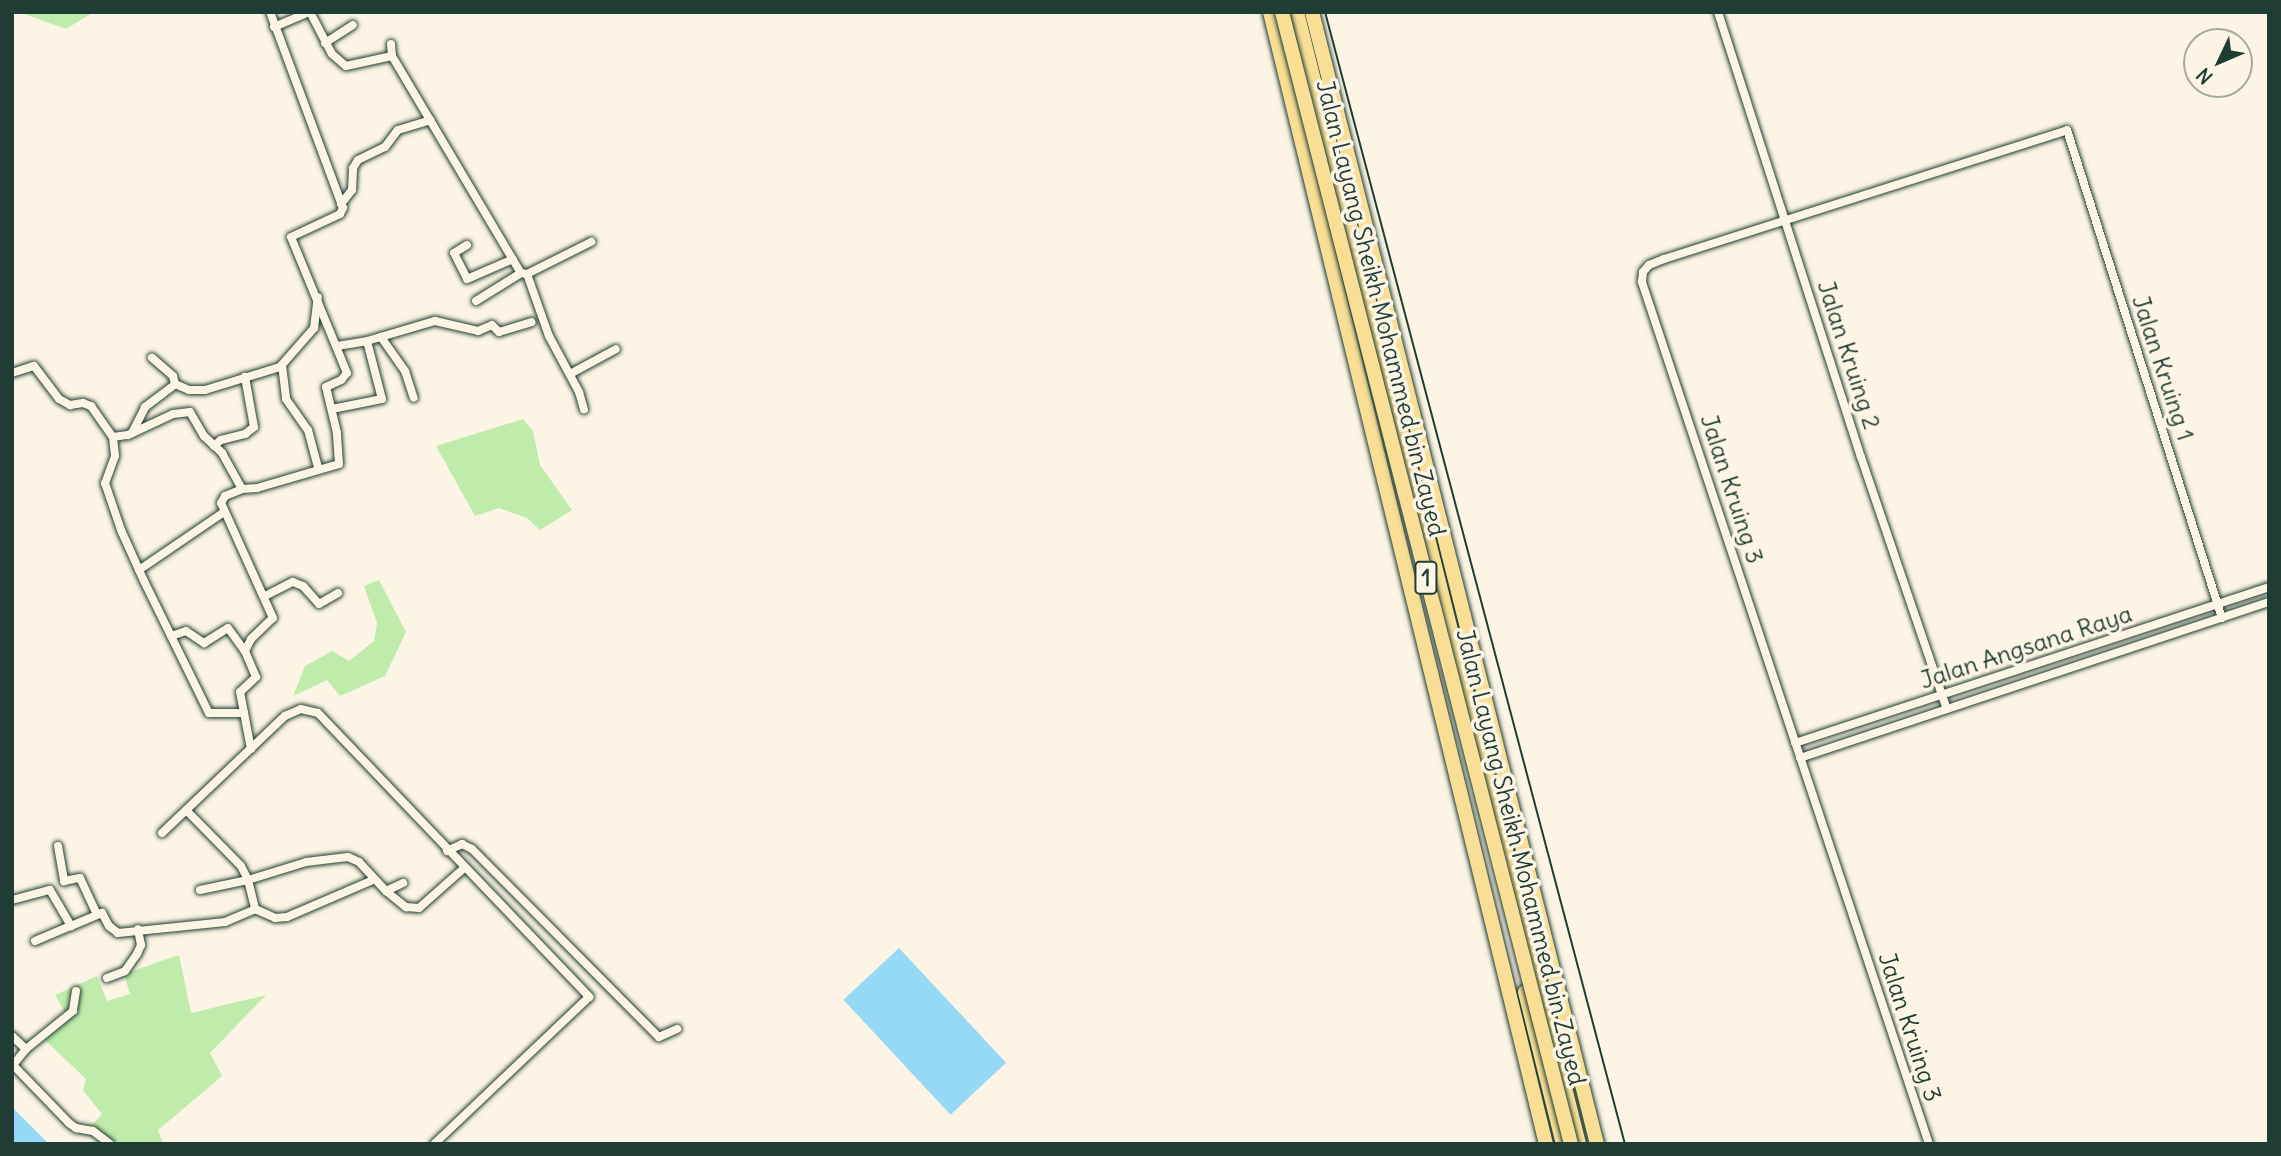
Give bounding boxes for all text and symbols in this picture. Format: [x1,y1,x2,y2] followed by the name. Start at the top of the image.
[2183,28,2253,98] north arrow
[2191,63,2218,89] text: N
[1310,77,1452,539] street label: Jalan Layang Sheikh Mohammed bin Zayed
[1811,277,1887,433] street label: Jalan Kruing 2
[2126,292,2200,444] street label: Jalan Kruing 1
[1694,411,1770,567] street label: Jalan Kruing 3
[1414,558,1438,598] road number: 1
[1916,599,2136,695] street label: Jalan Angsana Raya
[1450,626,1592,1088] street label: Jalan Layang Sheikh Mohammed bin Zayed
[1872,949,1948,1105] street label: Jalan Kruing 3

